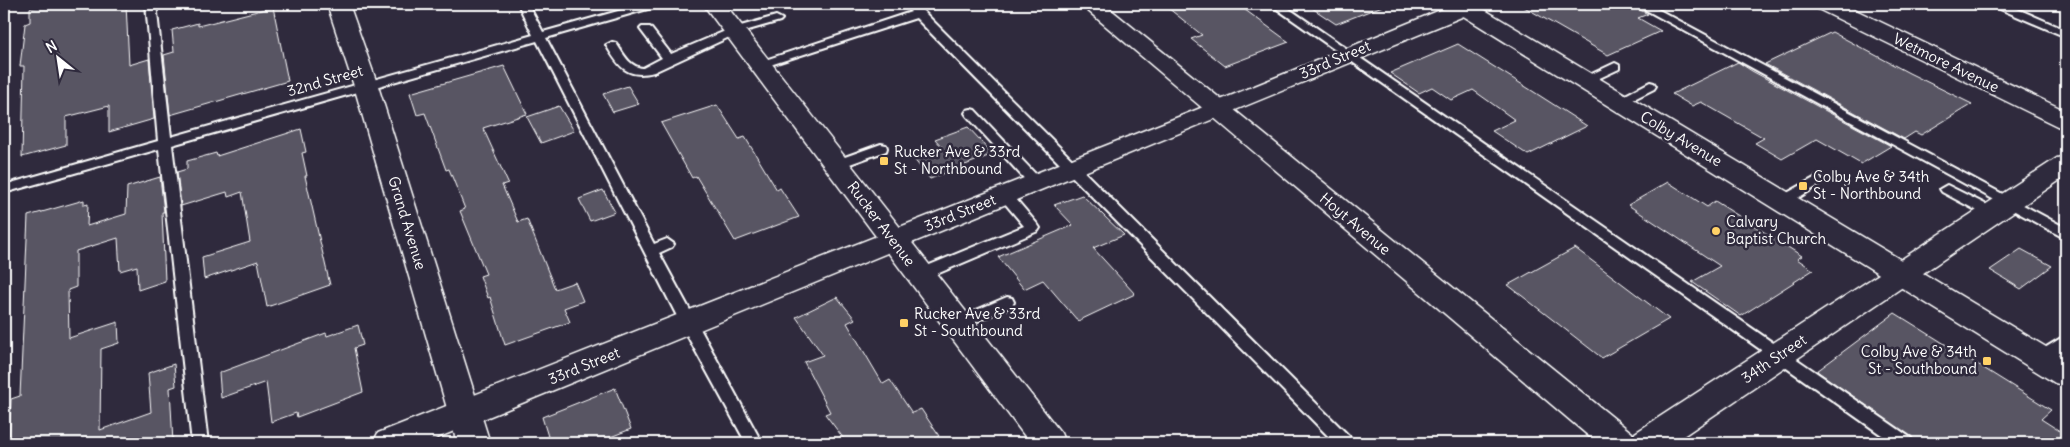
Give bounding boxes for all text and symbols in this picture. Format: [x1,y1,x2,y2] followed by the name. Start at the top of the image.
[1890,29,2002,96] street label: Wetmore Avenue
[32,32,82,82] north arrow
[1296,36,1373,83] street label: 33rd Street
[43,37,60,57] text: N
[285,61,365,100] street label: 32nd Street
[1637,107,1726,170] street label: Colby Avenue
[894,142,1021,178] place label: Rucker Ave & 33rd St - Northbound
[878,155,890,167] marker: Rucker Ave & 33rd St - Northbound
[1813,167,1930,203] place label: Colby Ave & 34th St - Northbound
[384,174,431,272] street label: Grand Avenue
[843,178,919,270] street label: Rucker Avenue
[1797,180,1809,192] marker: Colby Ave & 34th St - Northbound
[1316,188,1395,259] street label: Hoyt Avenue
[921,190,998,235] street label: 33rd Street
[1726,212,1827,248] place label: Calvary Baptist Church
[1710,225,1722,237] marker: Calvary Baptist Church
[914,304,1041,340] place label: Rucker Ave & 33rd St - Southbound
[898,317,910,329] marker: Rucker Ave & 33rd St - Southbound
[1738,330,1810,387] street label: 34th Street
[1861,342,1977,378] place label: Colby Ave & 34th St - Southbound
[545,343,622,388] street label: 33rd Street
[1981,355,1993,367] marker: Colby Ave & 34th St - Southbound

